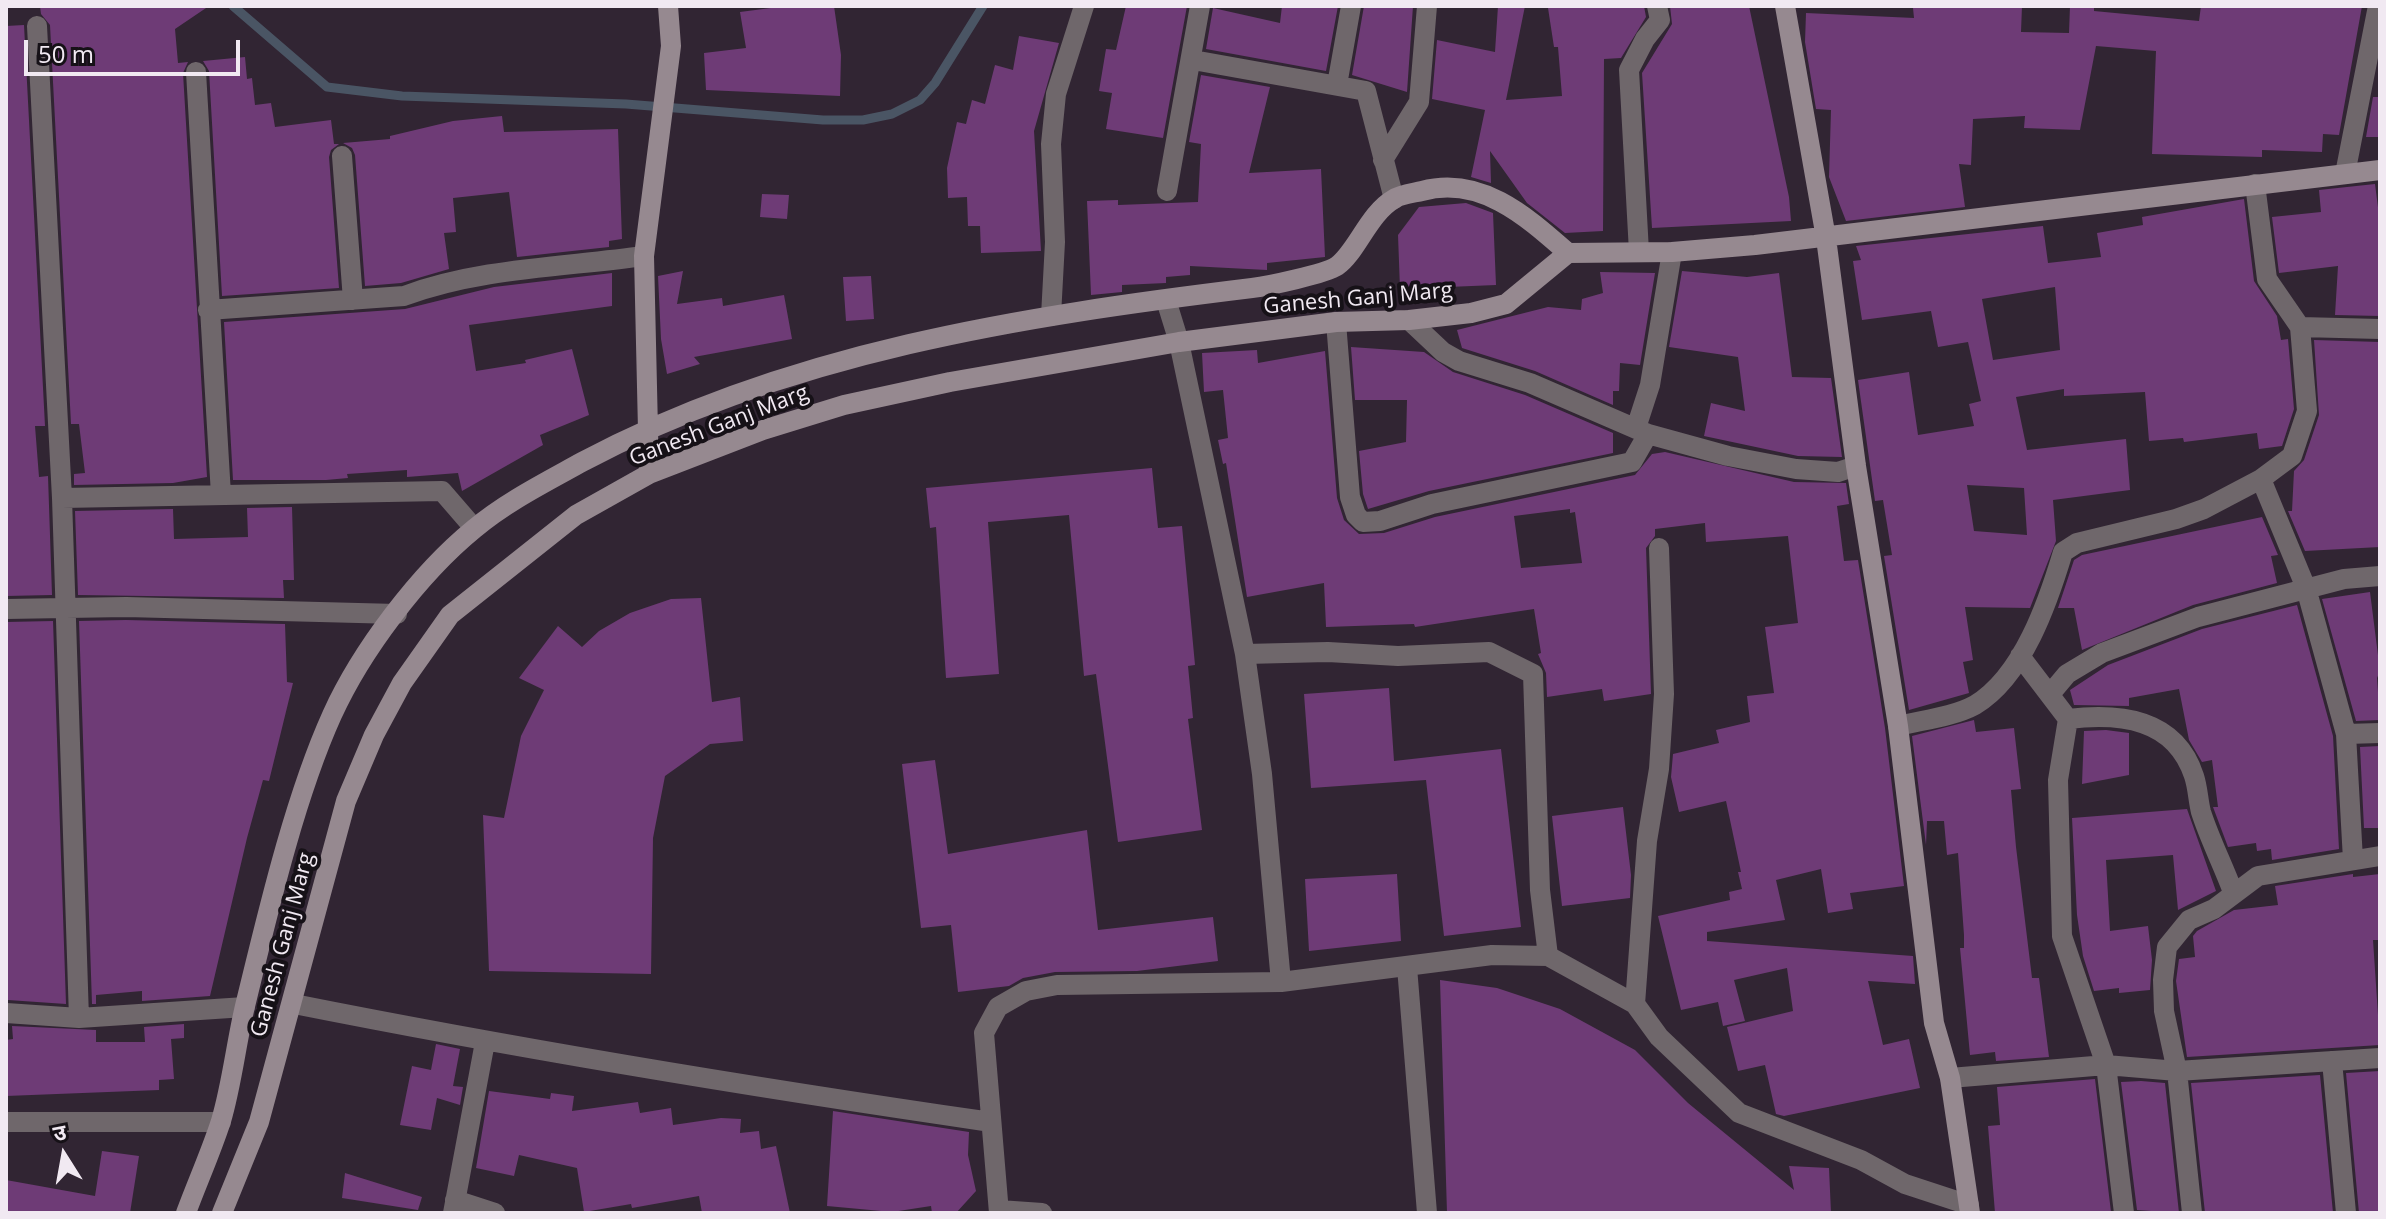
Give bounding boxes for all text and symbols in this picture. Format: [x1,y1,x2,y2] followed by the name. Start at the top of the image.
[28,24,244,74] scale bar
[38,37,94,70] text: 50 m
[1262,278,1454,320] street label: Ganesh Ganj Marg
[626,380,812,472] street label: Ganesh Ganj Marg
[246,850,320,1040] street label: Ganesh Ganj Marg
[24,1115,104,1195] north arrow
[50,1115,69,1147] text: उ

